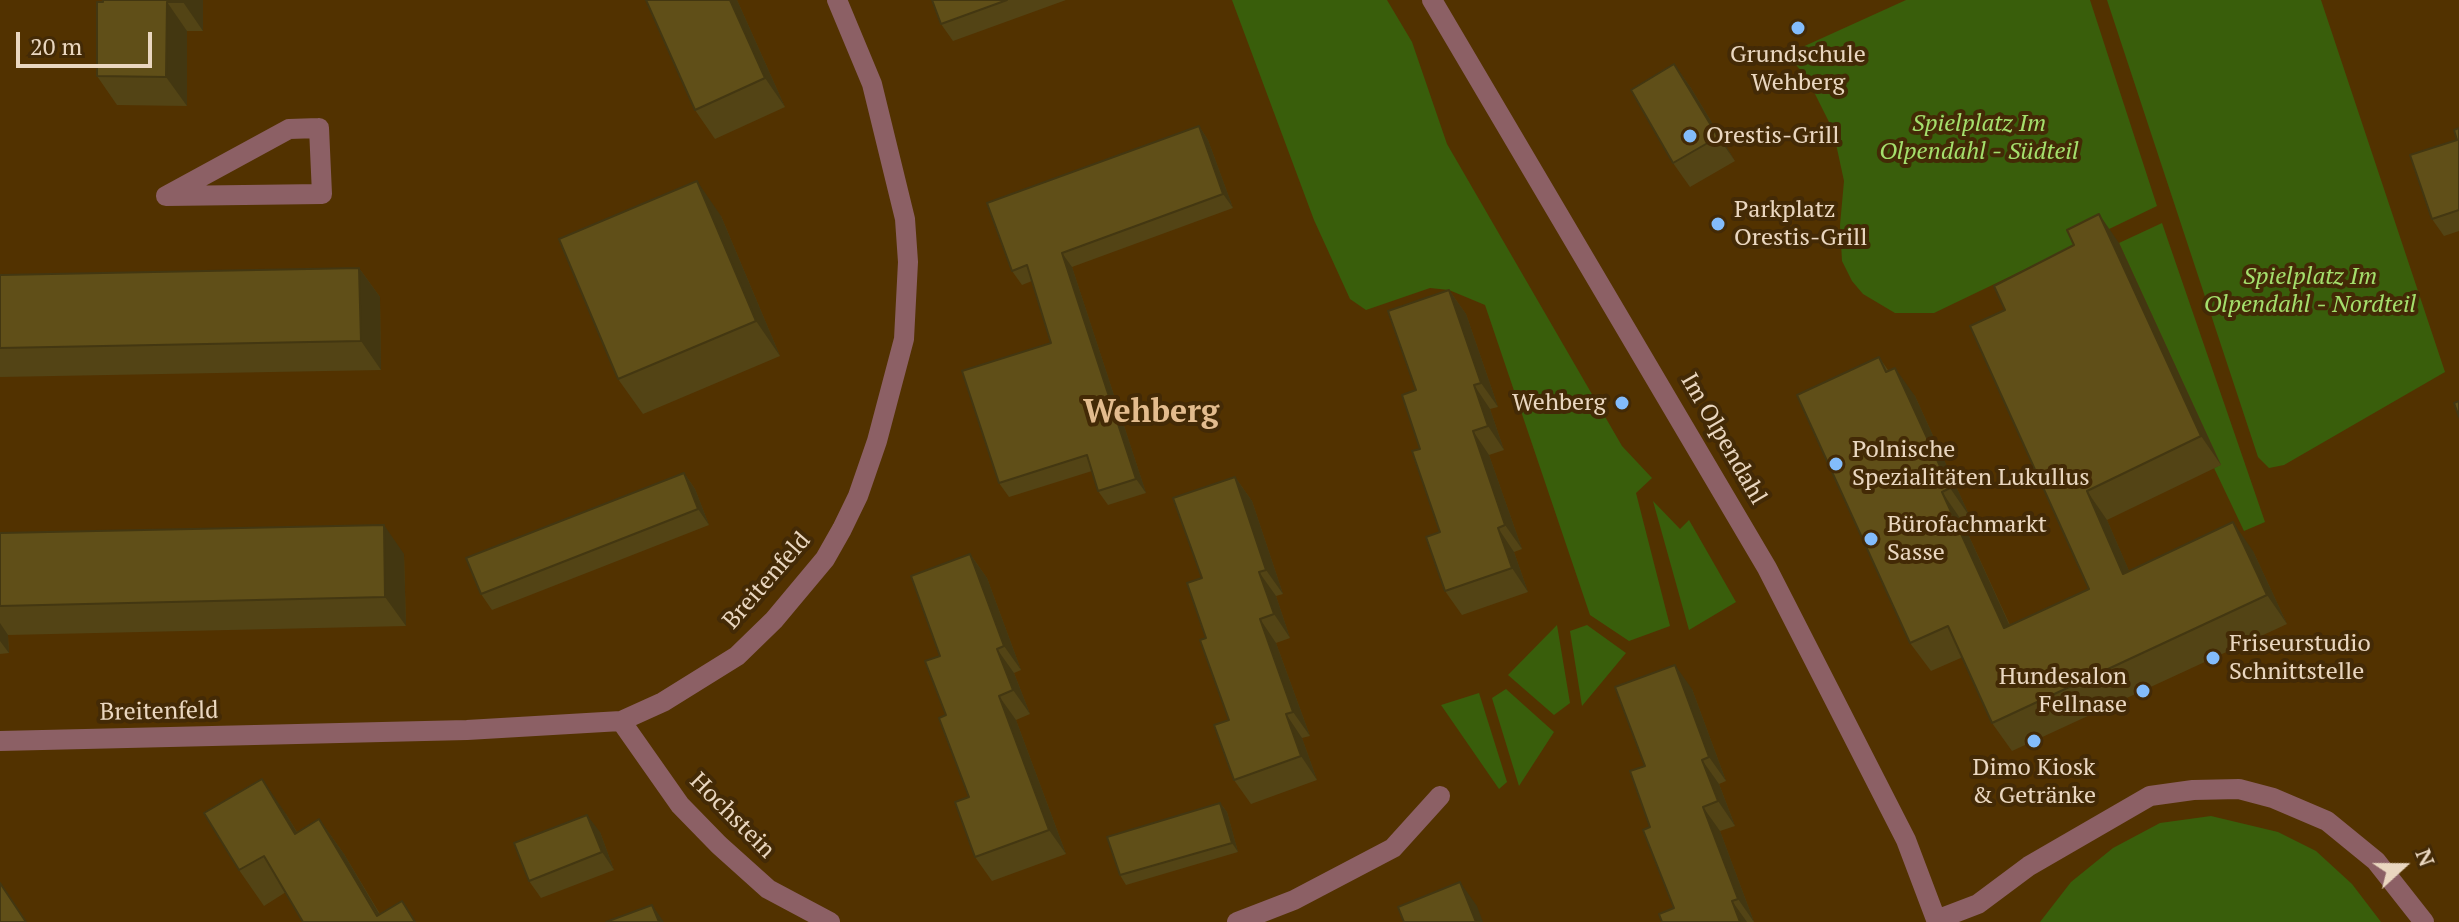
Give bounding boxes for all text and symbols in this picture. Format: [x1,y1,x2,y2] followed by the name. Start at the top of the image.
[20,16,156,66] scale bar
[1789,19,1807,37] marker: Grundschule Wehberg
[30,30,82,62] text: 20 m
[1730,41,1866,97] place label: Grundschule Wehberg
[1879,110,2079,166] park label: Spielplatz Im Olpendahl - Südteil
[1706,122,1840,150] place label: Orestis-Grill
[1681,127,1699,145] marker: Orestis-Grill
[1734,196,1868,252] place label: Parkplatz Orestis-Grill
[1709,215,1727,233] marker: Parkplatz Orestis-Grill
[2204,263,2416,319] park label: Spielplatz Im Olpendahl - Nordteil
[1674,368,1772,510] street label: Im Olpendahl
[1512,389,1606,417] place label: Wehberg
[1083,394,1219,432] district label: Wehberg
[1613,394,1631,412] marker: Wehberg
[1852,436,2090,492] place label: Polnische Spezialitäten Lukullus
[1827,455,1845,473] marker: Polnische Spezialitäten Lukullus
[1887,511,2047,567] place label: Bürofachmarkt Sasse
[717,527,817,635] street label: Breitenfeld
[1862,530,1880,548] marker: Bürofachmarkt Sasse
[2229,630,2371,686] place label: Friseurstudio Schnittstelle
[2204,649,2222,667] marker: Friseurstudio Schnittstelle
[1999,663,2127,719] place label: Hundesalon Fellnase
[2134,682,2152,700] marker: Hundesalon Fellnase
[99,697,219,727] street label: Breitenfeld
[2025,732,2043,750] marker: Dimo Kiosk & Getränke
[1972,754,2096,810] place label: Dimo Kiosk & Getränke
[683,767,781,865] street label: Hochstein
[2363,826,2443,906] north arrow
[2409,844,2442,870] text: N

